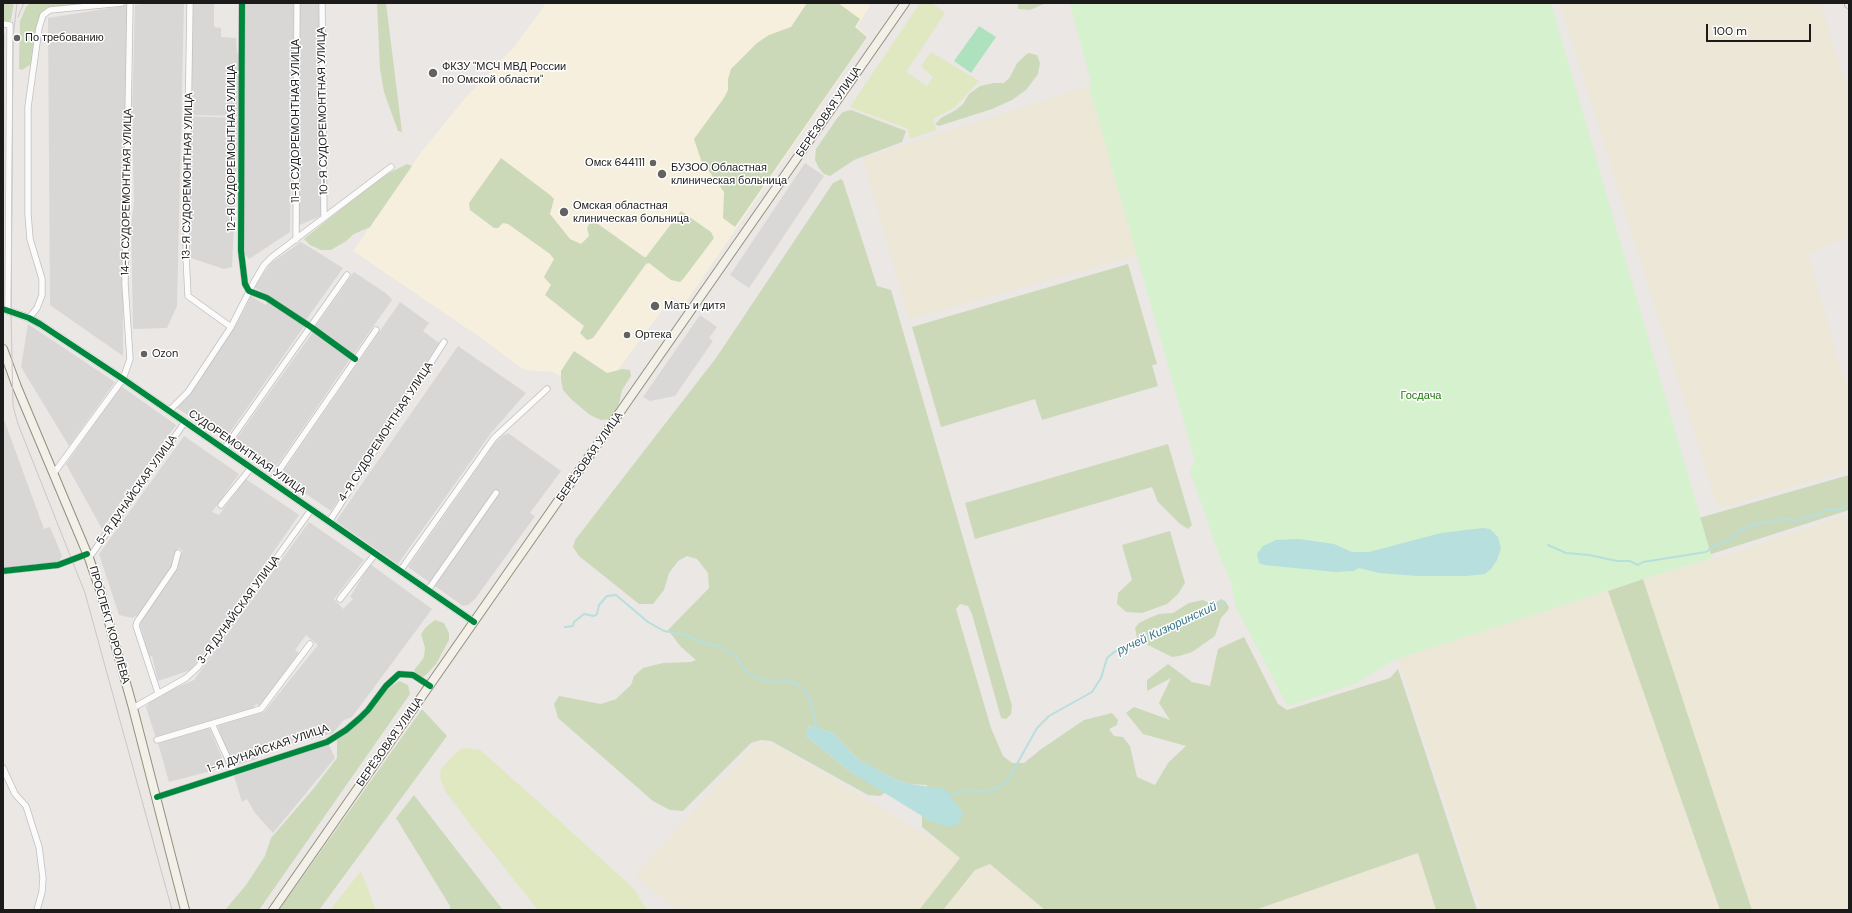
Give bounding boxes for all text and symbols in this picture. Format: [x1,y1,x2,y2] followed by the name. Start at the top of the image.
[1708,16,1813,42] scale bar
[1713,23,1747,39] text: 100 m
[315,27,331,195] street label: 10-Я СУДОРЕМОНТНАЯ УЛИЦА
[25,31,104,45] place label: По требованию
[12,33,22,43] marker: По требованию
[289,39,303,203] street label: 11-Я СУДОРЕМОНТНАЯ УЛИЦА
[442,60,566,86] place label: ФКЗУ "МСЧ МВД России по Омской области"
[225,64,239,232] street label: 12-Я СУДОРЕМОНТНАЯ УЛИЦА
[794,64,864,160] street label: БЕРЁЗОВАЯ УЛИЦА
[427,67,439,79] marker: ФКЗУ "МСЧ МВД России по Омской области"
[180,92,196,260] street label: 13-Я СУДОРЕМОНТНАЯ УЛИЦА
[119,108,135,276] street label: 14-Я СУДОРЕМОНТНАЯ УЛИЦА
[585,156,645,170] place label: Омск 644111
[648,158,658,168] marker: Омск 644111
[671,161,787,187] place label: БУЗОО Областная клиническая больница
[656,168,668,180] marker: БУЗОО Областная клиническая больница
[573,199,689,225] place label: Омская областная клиническая больница
[558,206,570,218] marker: Омская областная клиническая больница
[664,299,725,313] place label: Мать и дитя
[649,300,661,312] marker: Мать и дитя
[635,328,672,342] place label: Ортека
[622,330,632,340] marker: Ортека
[152,347,178,361] place label: Ozon
[139,349,149,359] marker: Ozon
[336,360,436,504] street label: 4-Я СУДОРЕМОНТНАЯ УЛИЦА
[1401,389,1441,403] park label: Госдача
[186,407,308,499] street label: СУДОРЕМОНТНАЯ УЛИЦА
[554,410,626,504] street label: БЕРЁЗОВАЯ УЛИЦА
[94,433,180,547] street label: 5-Я ДУНАЙСКАЯ УЛИЦА
[195,553,283,667] street label: 3-Я ДУНАЙСКАЯ УЛИЦА
[86,565,132,685] street label: ПРОСПЕКТ КОРОЛЁВА
[1115,600,1219,658] water label: ручей Кизюринский
[354,695,426,789] street label: БЕРЁЗОВАЯ УЛИЦА
[205,722,331,776] street label: 1-Я ДУНАЙСКАЯ УЛИЦА

